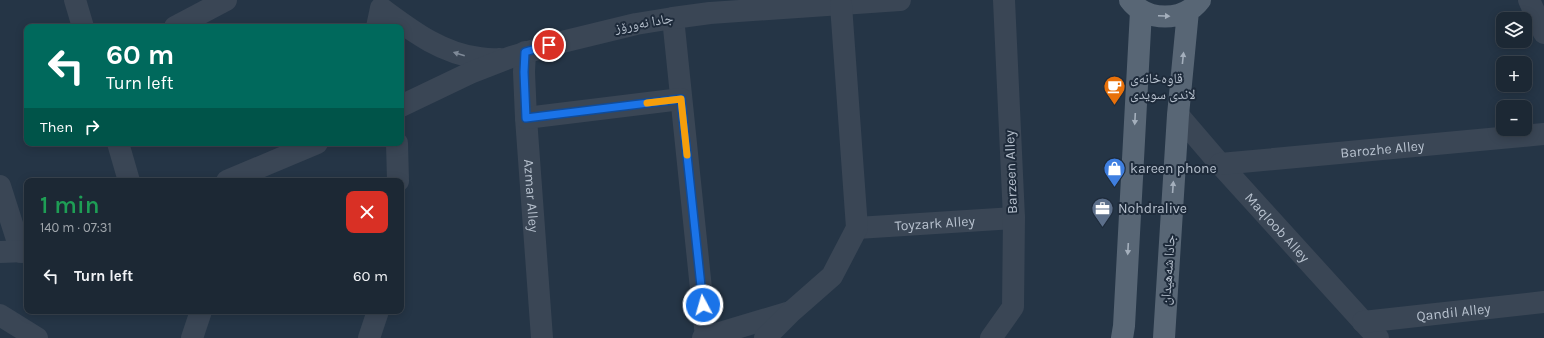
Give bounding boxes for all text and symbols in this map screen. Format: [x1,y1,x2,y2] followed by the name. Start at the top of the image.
[612,9,675,37] street label: جادا نەورۆز
[1496,12,1532,136] map controls
[1496,12,1532,48] button: layers
[1158,13,1171,19] one-way arrow
[532,28,566,62] pin
[538,34,560,56] icon: arrive
[106,38,174,71] text: 60 m
[40,40,92,92] icon: left
[453,51,465,57] one-way arrow
[1180,52,1187,64] one-way arrow
[1496,56,1532,92] button: +
[1130,70,1196,103] place label: قاوەخانەی لاندی سویدی
[106,72,174,94] text: Turn left
[1101,73,1127,106] cafe icon: قاوەخانەی لاندی سویدی
[1496,100,1532,136] button: −
[1132,113,1139,125] one-way arrow
[81,116,103,138] icon: right
[40,118,73,136] text: Then
[1001,129,1021,214] street label: Barzeen Alley
[1339,137,1426,161] street label: Barozhe Alley
[1102,155,1128,188] shop icon: kareen phone
[521,158,543,233] street label: Azmar Alley
[1130,160,1217,177] place label: kareen phone
[1170,181,1177,193] one-way arrow
[1241,189,1314,266] street label: Maqloob Alley
[40,191,100,219] text: 1 min
[346,191,388,233] button: close
[1090,195,1116,228] office icon: Nohdralive
[1118,200,1187,217] place label: Nohdralive
[894,212,976,234] street label: Toyzark Alley
[40,220,112,235] text: 140 m · 07:31
[1157,234,1179,306] street label: جادا شەهیدان
[1125,243,1132,255] one-way arrow
[40,265,62,287] icon: left
[74,267,133,285] text: Turn left
[353,267,388,285] text: 60 m
[682,284,724,326] position arrow
[1415,299,1492,325] street label: Qandil Alley

